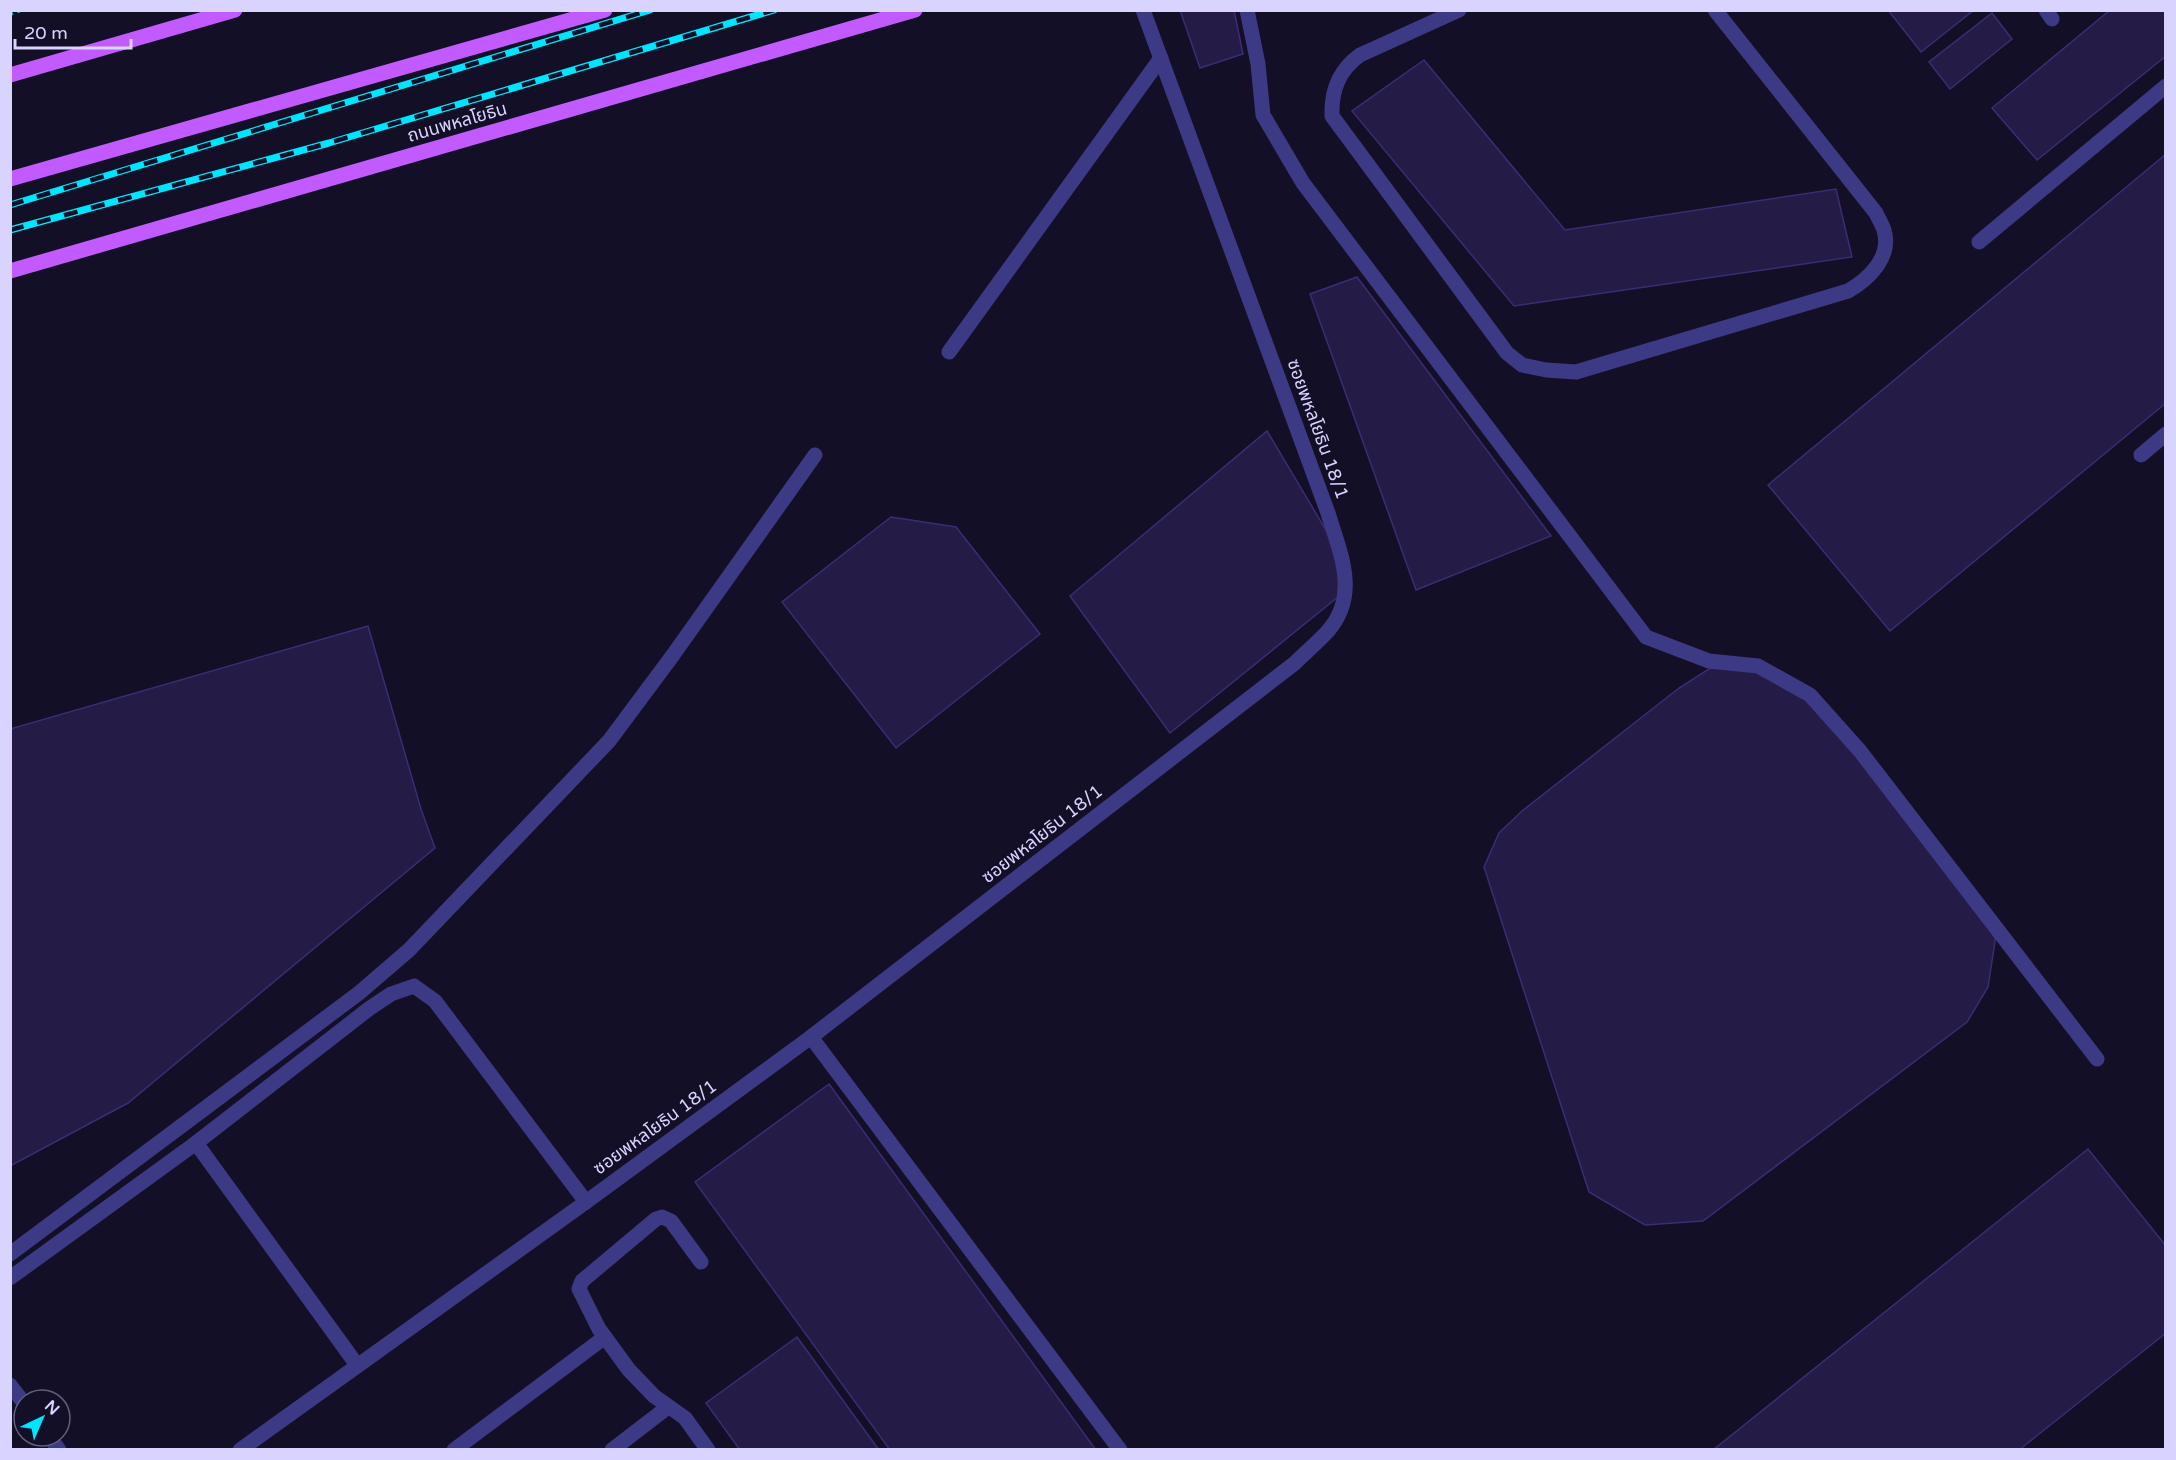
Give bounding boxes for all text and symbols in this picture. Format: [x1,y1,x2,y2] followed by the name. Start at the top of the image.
[15,12,130,50] scale bar
[24,22,68,44] text: 20 m
[405,97,509,147] street label: ถนนพหลโยธิน
[1282,356,1354,502] street label: ซอยพหลโยธิน 18/1
[977,780,1107,888] street label: ซอยพหลโยธิน 18/1
[589,1075,721,1179] street label: ซอยพหลโยธิน 18/1
[12,1388,72,1448] north arrow
[40,1396,63,1420] text: N

